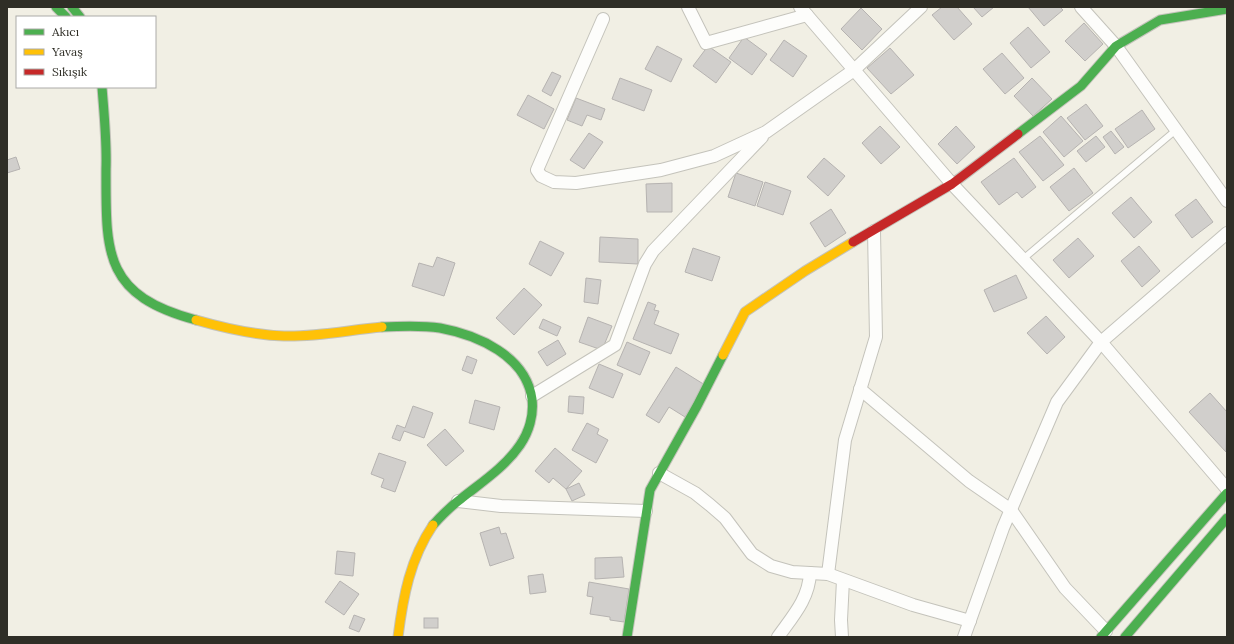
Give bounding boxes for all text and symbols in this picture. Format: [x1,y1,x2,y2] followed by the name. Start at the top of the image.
[16,16,156,88] legend
[51,24,79,39] text: Akıcı
[51,44,83,59] text: Yavaş
[52,64,88,79] text: Sıkışık

